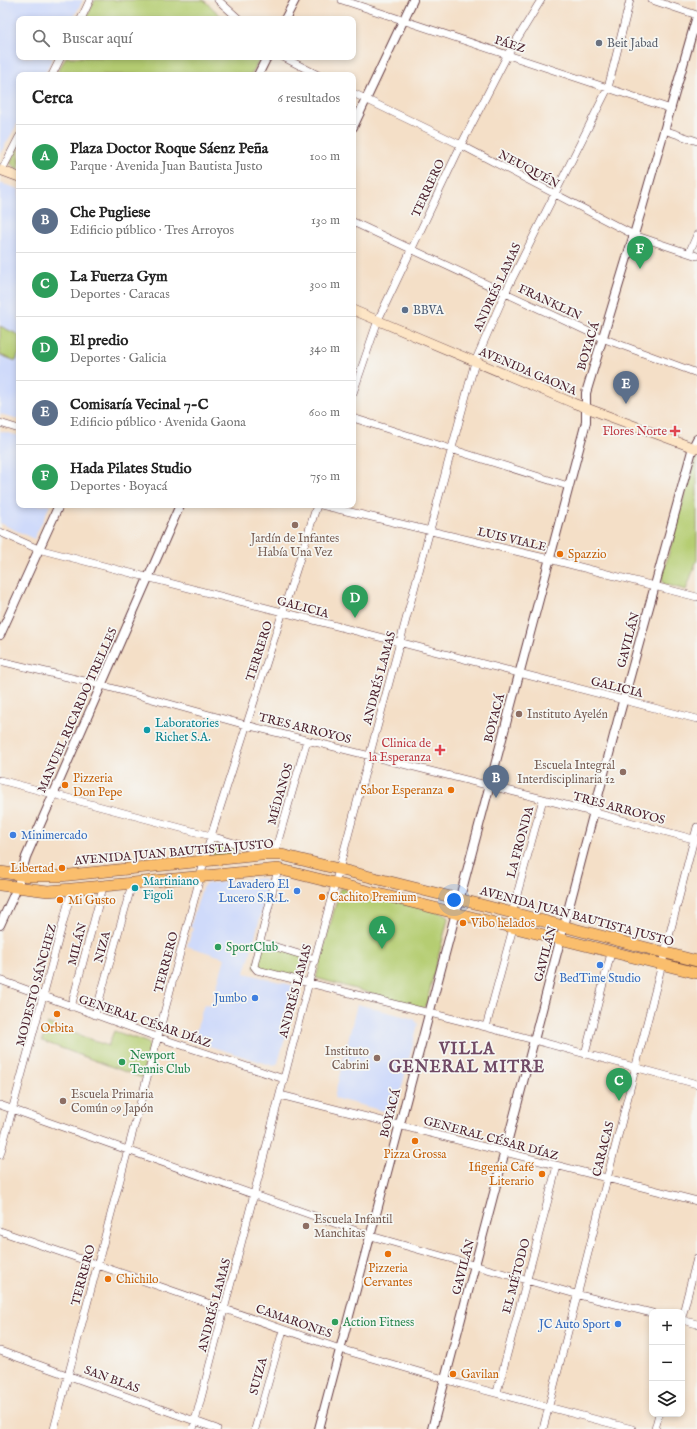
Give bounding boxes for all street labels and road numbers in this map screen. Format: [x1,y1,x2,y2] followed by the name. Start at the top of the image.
[493,32,528,57] street label: PÁEZ
[496,146,563,192] street label: NEUQUÉN
[408,157,448,220] street label: TERRERO
[469,240,525,335] street label: ANDRÉS LAMAS
[516,281,584,324] street label: FRANKLIN
[573,319,603,372] street label: BOYACÁ
[476,344,580,399] street label: AVENIDA GAONA
[476,524,548,555] street label: LUIS VIALE
[275,593,331,622] street label: GALICIA
[613,610,643,670] street label: GAVILÁN
[243,619,276,683] street label: TERRERO
[34,625,121,795] street label: MANUEL RICARDO TRELLES
[359,629,399,728] street label: ANDRÉS LAMAS
[589,674,645,701] street label: GALICIA
[480,691,508,744] street label: BOYACÁ
[257,710,353,747] street label: TRES ARROYOS
[264,761,296,827] street label: MÉDANOS
[571,789,667,828] street label: TRES ARROYOS
[504,804,537,880] street label: LA FRONDA
[73,836,274,870] street label: AVENIDA JUAN BAUTISTA JUSTO
[477,883,675,951] street label: AVENIDA JUAN BAUTISTA JUSTO
[64,920,91,967] street label: MILÁN
[12,921,60,1048] street label: MODESTO SÁNCHEZ
[530,924,560,984] street label: GAVILÁN
[91,929,114,965] street label: NIZA
[151,930,182,994] street label: TERRERO
[275,942,315,1041] street label: ANDRÉS LAMAS
[77,991,214,1051] street label: GENERAL CÉSAR DÍAZ
[376,1086,404,1139] street label: BOYACÁ
[422,1112,561,1164] street label: GENERAL CÉSAR DÍAZ
[589,1120,618,1178] street label: CARACAS
[448,1237,478,1297] street label: GAVILÁN
[498,1237,534,1315] street label: EL MÉTODO
[68,1243,99,1307] street label: TERRERO
[194,1256,234,1355] street label: ANDRÉS LAMAS
[254,1301,334,1342] street label: CAMARONES
[246,1355,271,1396] street label: SUIZA
[82,1363,142,1396] street label: SAN BLAS

